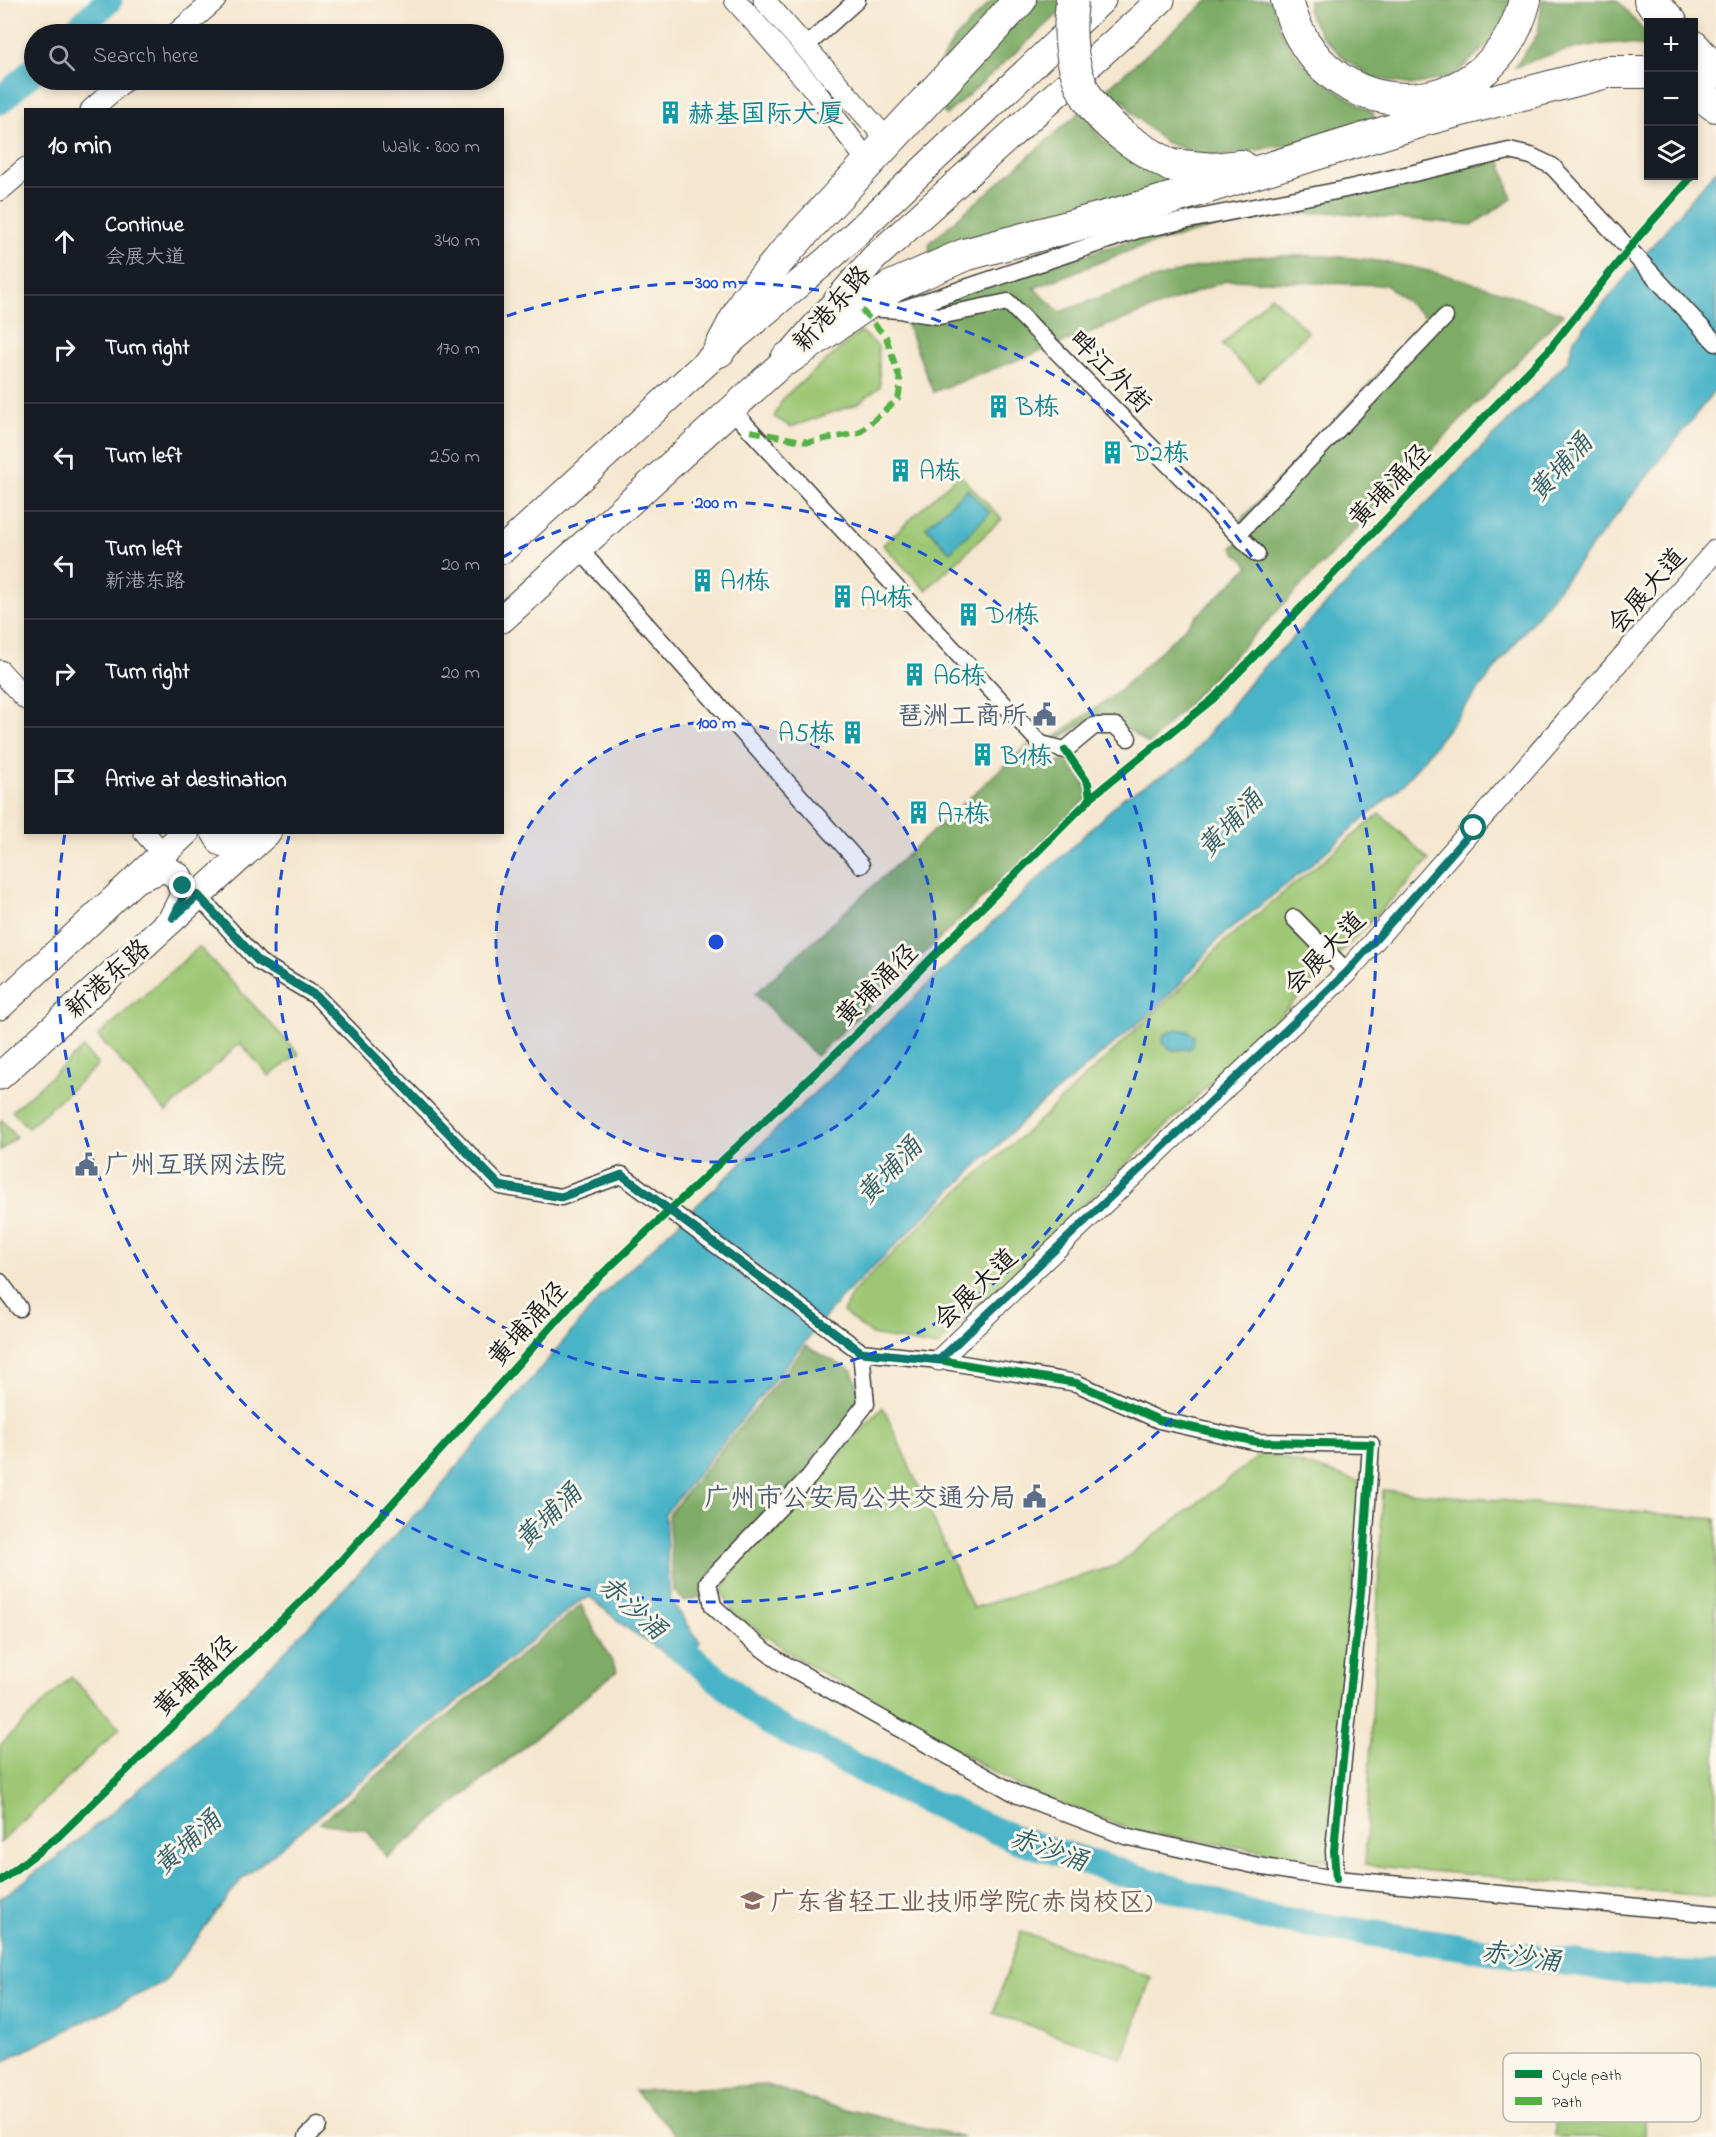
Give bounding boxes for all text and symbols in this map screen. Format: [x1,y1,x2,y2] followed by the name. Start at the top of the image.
[1644,18,1698,180] map controls
[1644,18,1698,72] button: +
[24,24,504,90] search box
[45,41,78,74] icon: search
[93,41,198,73] text: Search here
[1644,72,1698,126] button: −
[688,97,844,135] place label: 赫基国际大厦
[657,100,683,126] building icon: 赫基国际大厦
[1644,126,1698,180] button: layers
[48,128,112,166] text: 10 min
[382,133,480,162] text: Walk · 800 m
[105,210,184,242] text: Continue
[48,225,81,258] icon: ahead
[434,227,480,256] text: 340 m
[105,244,185,273] text: 会展大道
[785,258,882,362] street label: 新港东路
[694,271,737,297] text: 300 m
[1059,323,1159,423] street label: 畔江外街
[48,333,81,366] icon: right
[105,333,190,365] text: Turn right
[436,335,480,364] text: 170 m
[1015,390,1060,428] place label: B栋
[985,393,1011,419] building icon: B栋
[1520,425,1604,512] water label: 黄埔涌
[1130,436,1189,474] place label: D2栋
[1341,436,1441,538] street label: 黄埔涌径
[1100,439,1126,465] building icon: D2栋
[48,441,81,474] icon: left
[105,441,182,473] text: Turn left
[429,443,480,472] text: 250 m
[919,454,961,492] place label: A栋
[888,457,914,483] building icon: A栋
[694,491,738,517] text: 200 m
[105,534,182,566] text: Turn left
[1600,540,1697,644] street label: 会展大道
[48,549,81,582] icon: left
[441,551,480,580] text: 20 m
[720,564,770,602] place label: A1栋
[689,567,715,593] building icon: A1栋
[105,568,185,597] text: 新港东路
[860,581,913,619] place label: A4栋
[829,584,855,610] building icon: A4栋
[985,598,1039,636] place label: D1栋
[955,601,981,627] building icon: D1栋
[48,657,81,690] icon: right
[105,657,190,689] text: Turn right
[441,659,480,688] text: 20 m
[933,659,986,697] place label: A6栋
[902,662,928,688] building icon: A6栋
[897,699,1027,737] place label: 琶洲工商所
[1032,702,1058,728] public building icon: 琶洲工商所
[696,711,736,737] text: 100 m
[778,716,835,754] place label: A5栋
[840,719,866,745] building icon: A5栋
[1000,739,1053,777] place label: B1栋
[970,742,996,768] building icon: B1栋
[48,765,81,798] icon: arrive
[105,765,287,797] text: Arrive at destination
[1190,781,1275,867] water label: 黄埔涌
[937,797,990,835] place label: A7栋
[906,800,932,826] building icon: A7栋
[1460,814,1486,840] route start
[169,872,195,898] route end
[1276,903,1376,1005] street label: 会展大道
[58,931,160,1029] street label: 新港东路
[706,932,726,952] centre of rings
[828,936,928,1036] street label: 黄埔涌径
[849,1128,934,1214] water label: 黄埔涌
[104,1148,286,1186] place label: 广州互联网法院
[73,1151,99,1177] public building icon: 广州互联网法院
[926,1240,1028,1340] street label: 会展大道
[480,1274,578,1376] street label: 黄埔涌径
[507,1475,593,1560] water label: 黄埔涌
[704,1481,1016,1519] place label: 广州市公安局公共交通分局
[1021,1484,1047,1510] public building icon: 广州市公安局公共交通分局
[588,1567,675,1651] water label: 赤沙涌
[145,1627,247,1727] street label: 黄埔涌径
[146,1802,233,1885] water label: 黄埔涌
[1004,1820,1094,1883] water label: 赤沙涌
[770,1885,1153,1923] place label: 广东省轻工业技师学院(赤岗校区)
[739,1888,765,1914] school or university icon: 广东省轻工业技师学院(赤岗校区)
[1478,1934,1564,1984] water label: 赤沙涌
[1503,2053,1701,2122] legend
[1552,2064,1621,2088] text: Cycle path
[1552,2091,1582,2115] text: Path

